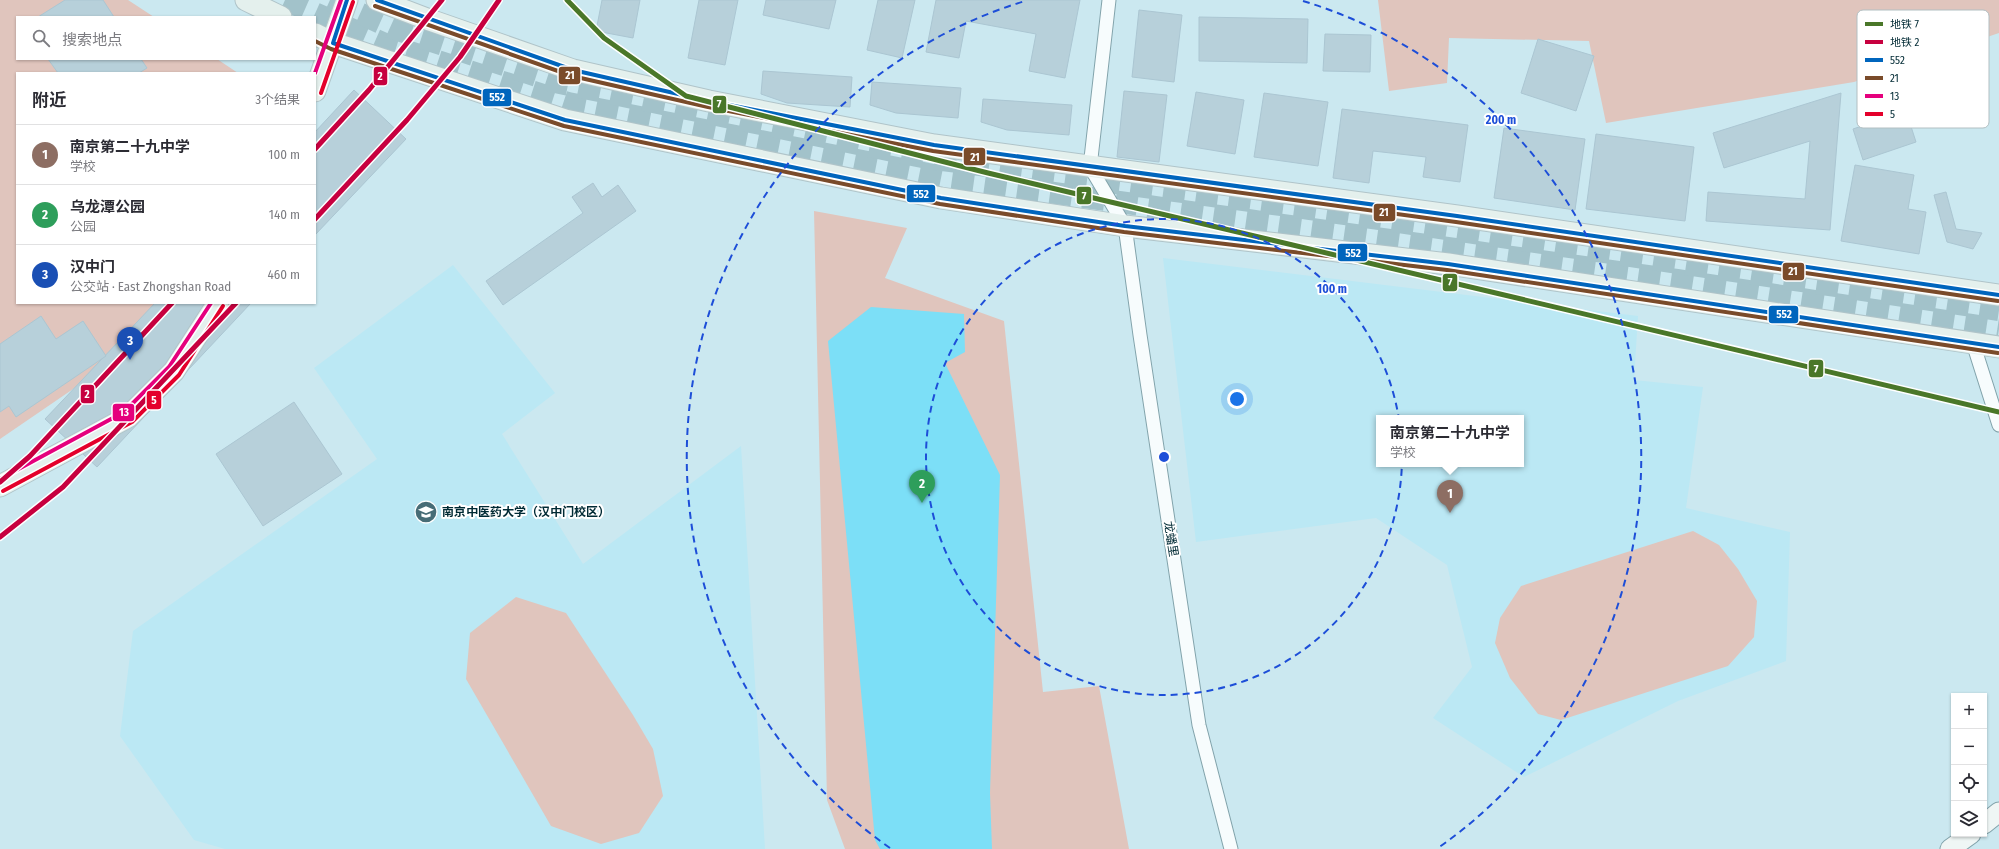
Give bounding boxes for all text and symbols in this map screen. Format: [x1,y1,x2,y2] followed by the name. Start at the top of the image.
[1857,10,1989,128] legend
[16,16,316,60] search box
[1890,18,1920,31] text: 地铁 7
[30,27,52,49] icon: search
[62,31,122,49] text: 搜索地点
[1890,36,1920,49] text: 地铁 2
[1890,54,1905,67] text: 552
[373,66,388,86] line badge: 2
[558,66,581,85] line badge: 21
[564,69,575,82] text: 21
[376,70,383,83] text: 2
[1890,72,1899,85] text: 21
[482,88,512,107] line badge: 552
[32,90,66,111] text: 附近
[1890,90,1899,103] text: 13
[489,91,505,104] text: 552
[255,92,300,107] text: 3个结果
[712,95,727,114] line badge: 7
[717,98,722,111] text: 7
[1890,108,1895,121] text: 5
[1485,113,1516,127] text: 200 m
[70,138,190,156] text: 南京第二十九中学
[42,147,48,162] text: 1
[268,147,300,162] text: 100 m
[963,147,986,166] line badge: 21
[969,151,980,164] text: 21
[70,159,96,174] text: 学校
[906,184,936,203] line badge: 552
[1076,186,1092,205] line badge: 7
[913,188,929,201] text: 552
[1082,190,1087,203] text: 7
[70,198,145,216] text: 乌龙潭公园
[1373,203,1396,222] line badge: 21
[1378,206,1389,219] text: 21
[42,207,48,222] text: 2
[269,207,300,222] text: 140 m
[70,219,96,234] text: 公园
[1337,243,1368,262] line badge: 552
[1345,247,1361,260] text: 552
[70,258,115,276] text: 汉中门
[1782,262,1805,281] line badge: 21
[1787,265,1798,278] text: 21
[42,267,48,282] text: 3
[267,267,300,282] text: 460 m
[1442,273,1458,292] line badge: 7
[1448,276,1453,289] text: 7
[70,279,231,294] text: 公交站 · East Zhongshan Road
[1317,282,1347,296] text: 100 m
[1768,305,1799,324] line badge: 552
[1776,308,1792,321] text: 552
[117,327,143,360] pin: 3
[1808,359,1824,378] line badge: 7
[1814,363,1819,376] text: 7
[80,384,95,404] line badge: 2
[83,388,90,401] text: 2
[1227,389,1247,409] your location
[146,390,162,410] line badge: 5
[151,394,157,407] text: 5
[112,403,135,422] line badge: 13
[119,406,129,419] text: 13
[1376,415,1524,467] popup
[1390,424,1510,442] text: 南京第二十九中学
[1390,445,1416,460] text: 学校
[1157,450,1171,464] centre of rings
[909,470,935,503] pin: 2
[1437,480,1463,513] pin: 1
[413,499,439,525] school or university icon: 南京中医药大学（汉中门校区）
[442,505,610,519] place label: 南京中医药大学（汉中门校区）
[1161,520,1181,558] street label: 龙蟠里
[1951,693,1987,837] map controls
[1951,693,1987,729] button: +
[1951,729,1987,765] button: −
[1951,765,1987,801] button: locate
[1951,801,1987,837] button: layers

